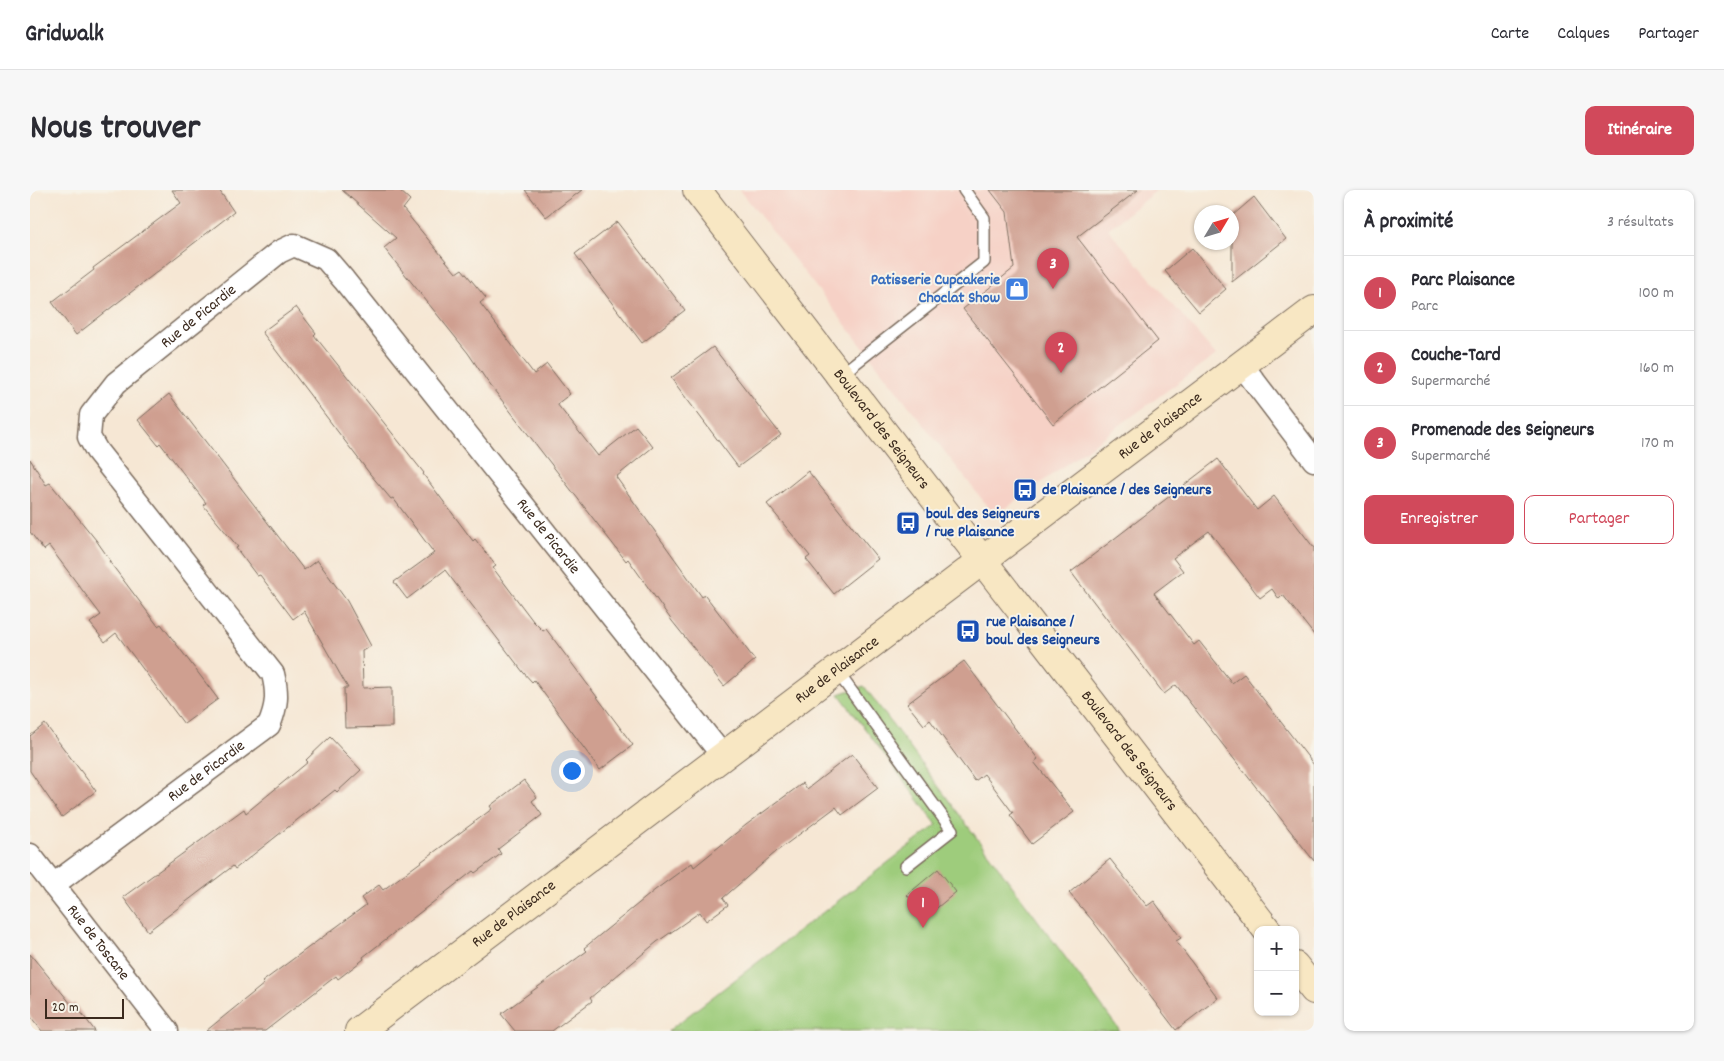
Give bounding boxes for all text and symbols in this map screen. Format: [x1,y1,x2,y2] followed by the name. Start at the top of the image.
[25,18,104,52] text: Gridwalk
[1491,22,1529,47] text: Carte
[1557,22,1610,47] text: Calques
[1638,22,1699,47] text: Partager
[30,105,200,155] text: Nous trouver
[1585,106,1694,155] button: Itinéraire
[1194,205,1239,250] north arrow
[1364,208,1453,238] text: À proximité
[1607,211,1674,234] text: 3 résultats
[1037,248,1069,289] pin: 3
[1411,268,1515,295] text: Parc Plaisance
[871,269,1000,310] place label: Patisserie Cupcakerie Choclat Show
[1004,276,1030,302] shop icon: Patisserie Cupcakerie Choclat Show
[156,279,241,354] street label: Rue de Picardie
[1378,282,1382,305] text: 1
[1638,282,1674,305] text: 100 m
[1411,295,1438,318] text: Parc
[1045,332,1077,373] pin: 2
[1411,343,1501,370] text: Couche-Tard
[1377,357,1384,380] text: 2
[1639,357,1674,380] text: 160 m
[827,364,935,495] street label: Boulevard des Seigneurs
[1411,370,1490,393] text: Supermarché
[1113,387,1207,465] street label: Rue de Plaisance
[1411,418,1594,445] text: Promenade des Seigneurs
[1376,432,1384,455] text: 3
[1641,432,1674,455] text: 170 m
[1411,445,1490,468] text: Supermarché
[1012,477,1038,503] bus stop icon: de Plaisance / des Seigneurs
[1042,479,1212,502] place label: de Plaisance / des Seigneurs
[511,494,586,579] street label: Rue de Picardie
[1364,495,1514,544] button: Enregistrer
[1524,495,1674,544] button: Partager
[925,503,1040,544] place label: boul. des Seigneurs / rue Plaisance
[895,510,921,536] bus stop icon: boul. des Seigneurs / rue Plaisance
[986,611,1100,652] place label: rue Plaisance / boul. des Seigneurs
[955,618,981,644] bus stop icon: rue Plaisance / boul. des Seigneurs
[790,631,884,709] street label: Rue de Plaisance
[1075,686,1183,816] street label: Boulevard des Seigneurs
[163,735,250,808] street label: Rue de Picardie
[559,758,585,784] your location
[467,875,561,954] street label: Rue de Plaisance
[907,887,939,928] pin: 1
[61,900,135,986] street label: Rue de Toscane
[1254,926,1299,1016] map controls
[1254,926,1299,971] button: +
[1254,971,1299,1016] button: −
[45,996,124,1019] scale bar
[52,998,79,1018] text: 20 m

